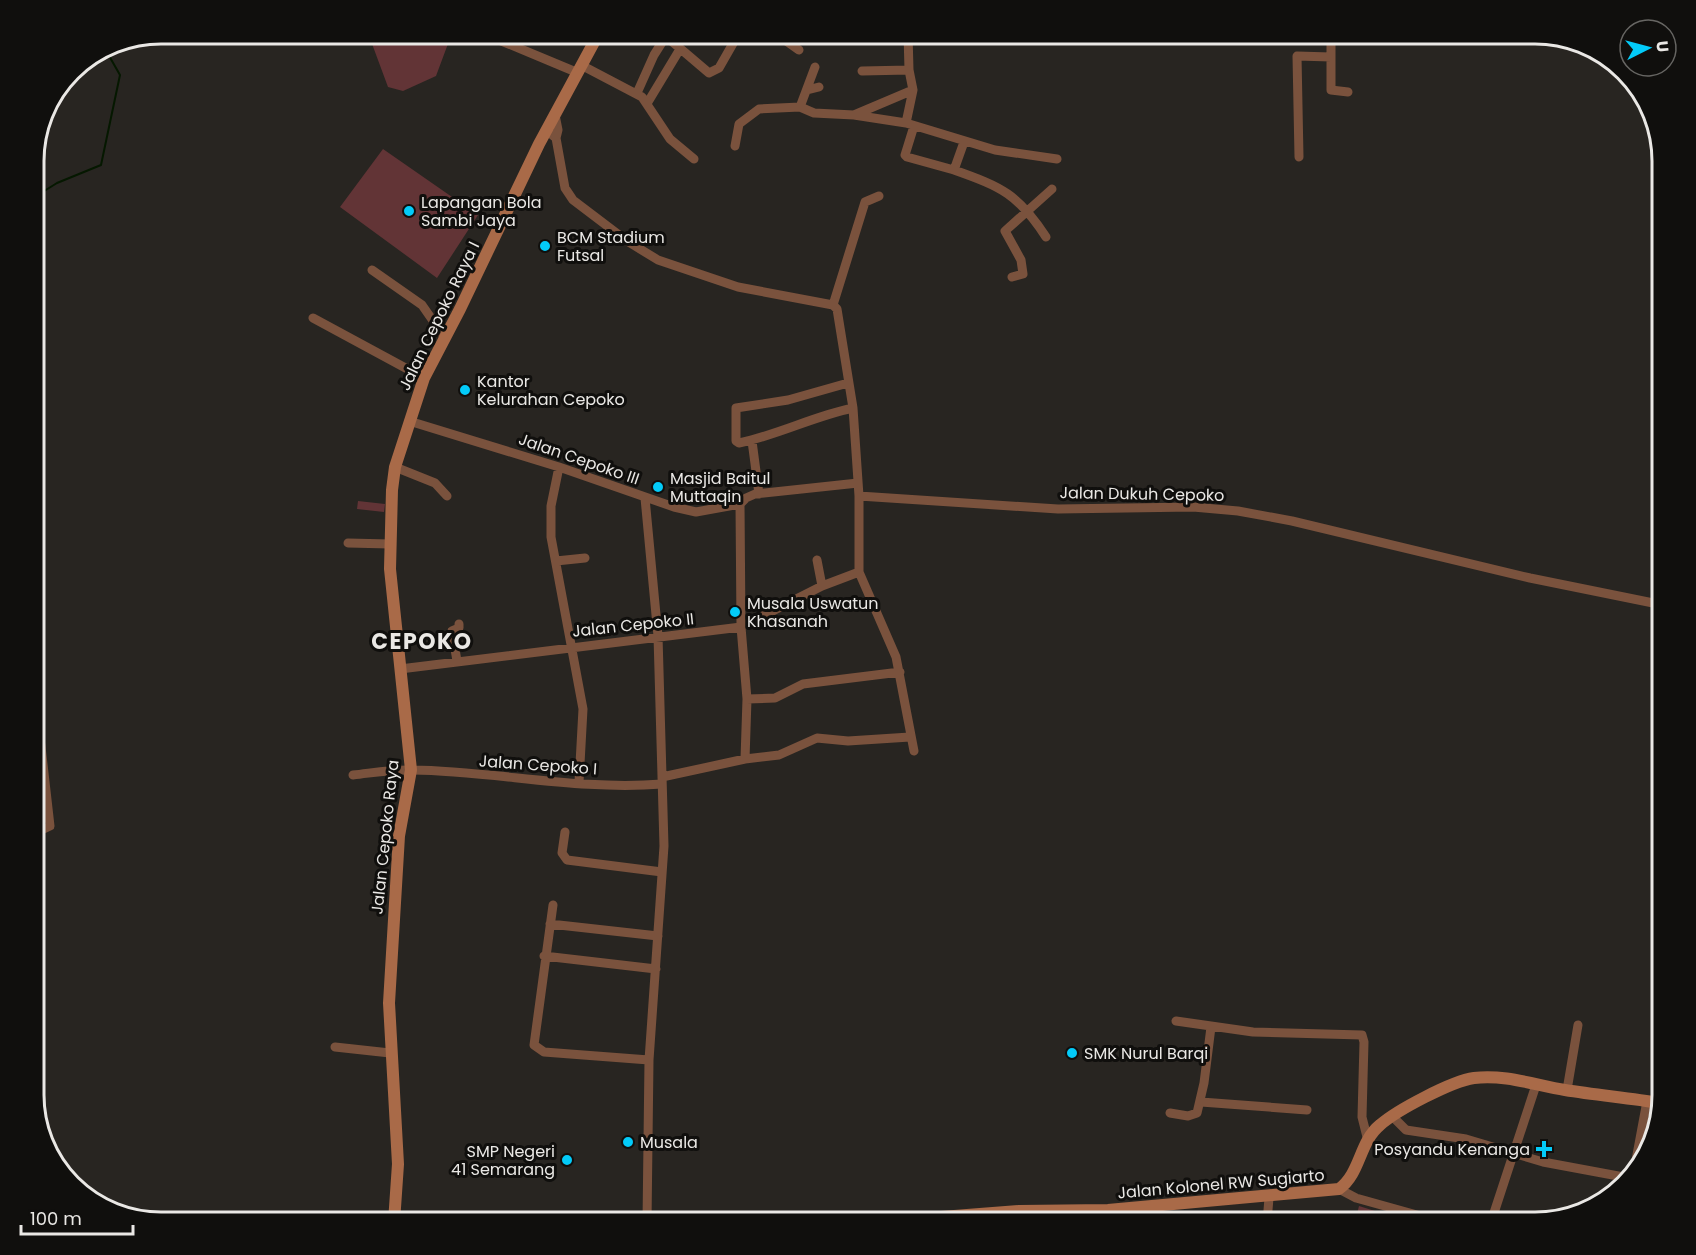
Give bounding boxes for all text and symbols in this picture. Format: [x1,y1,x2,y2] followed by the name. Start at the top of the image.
[1618,18,1678,78] north arrow
[1650,40,1674,53] text: U
[421,191,542,232] place label: Lapangan Bola Sambi Jaya
[402,204,416,218] marker: Lapangan Bola Sambi Jaya
[557,226,665,267] place label: BCM Stadium Futsal
[393,238,485,394] street label: Jalan Cepoko Raya I
[538,239,552,253] marker: BCM Stadium Futsal
[477,370,625,411] place label: Kantor Kelurahan Cepoko
[458,383,472,397] marker: Kantor Kelurahan Cepoko
[515,428,643,490] street label: Jalan Cepoko III
[670,467,771,508] place label: Masjid Baitul Muttaqin
[651,480,665,494] marker: Masjid Baitul Muttaqin
[1059,481,1225,507] street label: Jalan Dukuh Cepoko
[747,592,879,633] place label: Musala Uswatun Khasanah
[728,605,742,619] marker: Musala Uswatun Khasanah
[571,607,695,643] street label: Jalan Cepoko II
[371,626,473,657] district label: CEPOKO
[478,749,598,781] street label: Jalan Cepoko I
[365,759,405,915] street label: Jalan Cepoko Raya
[1084,1042,1208,1065] place label: SMK Nurul Barqi
[1065,1046,1079,1060] marker: SMK Nurul Barqi
[640,1131,698,1154] place label: Musala
[621,1135,635,1149] marker: Musala
[1374,1138,1530,1161] place label: Posyandu Kenanga
[451,1140,555,1181] place label: SMP Negeri 41 Semarang
[1535,1140,1553,1158] marker: Posyandu Kenanga
[560,1153,574,1167] marker: SMP Negeri 41 Semarang
[1117,1163,1325,1205] street label: Jalan Kolonel RW Sugiarto
[21,1198,134,1236] scale bar
[30,1206,82,1231] text: 100 m

